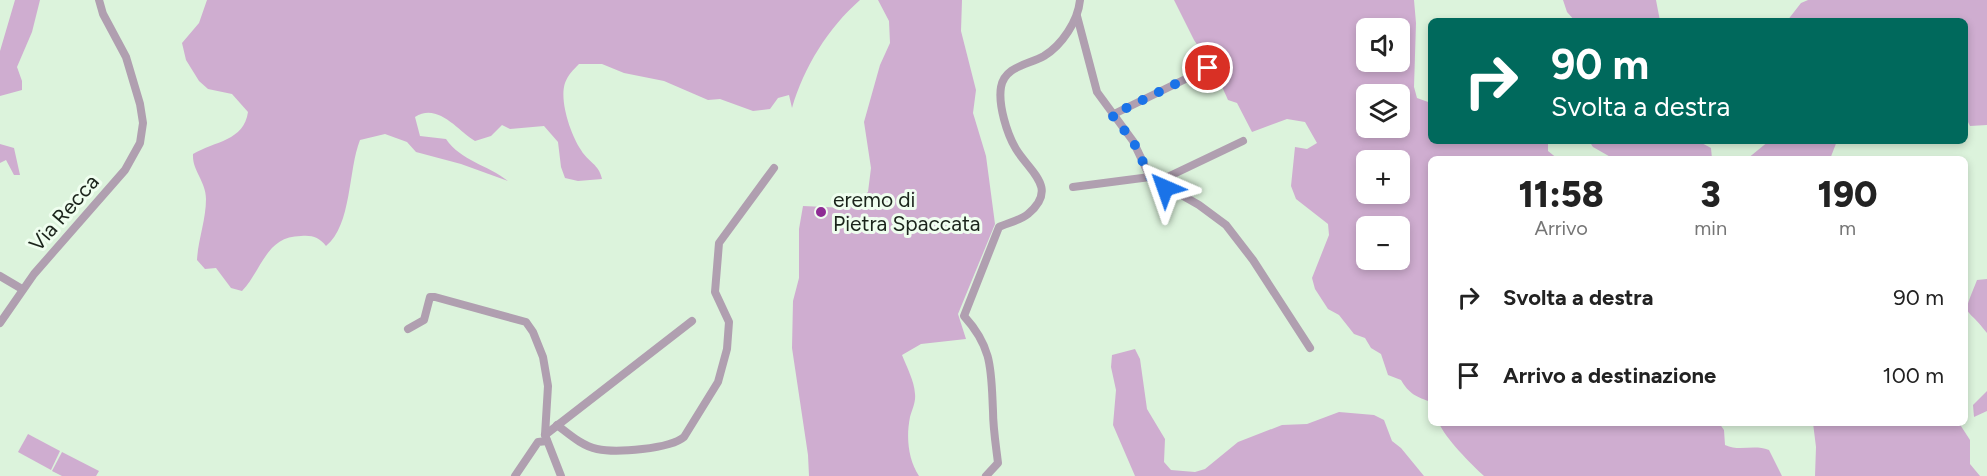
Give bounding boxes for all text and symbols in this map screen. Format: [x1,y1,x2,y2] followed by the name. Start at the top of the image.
[1356,18,1410,270] map controls
[1356,18,1410,72] button: sound
[1551,39,1649,90] text: 90 m
[1182,42,1233,93] pin
[1452,42,1530,120] icon: right
[1191,51,1224,84] icon: arrive
[1356,84,1410,138] button: layers
[1551,90,1730,123] text: Svolta a destra
[1356,150,1410,204] button: +
[1133,156,1197,220] position arrow
[24,169,104,256] street label: Via Recca
[1518,173,1604,216] text: 11:58
[1701,173,1721,216] text: 3
[1818,173,1878,216] text: 190
[833,187,980,236] place label: eremo di Pietra Spaccata
[814,205,828,219] marker: eremo di Pietra Spaccata
[1356,216,1410,270] button: −
[1534,216,1588,240] text: Arrivo
[1694,216,1727,240] text: min
[1839,216,1856,240] text: m
[1452,281,1485,314] icon: right
[1503,284,1653,311] text: Svolta a destra
[1893,284,1944,311] text: 90 m
[1452,359,1485,392] icon: arrive
[1503,362,1716,389] text: Arrivo a destinazione
[1883,362,1944,389] text: 100 m

